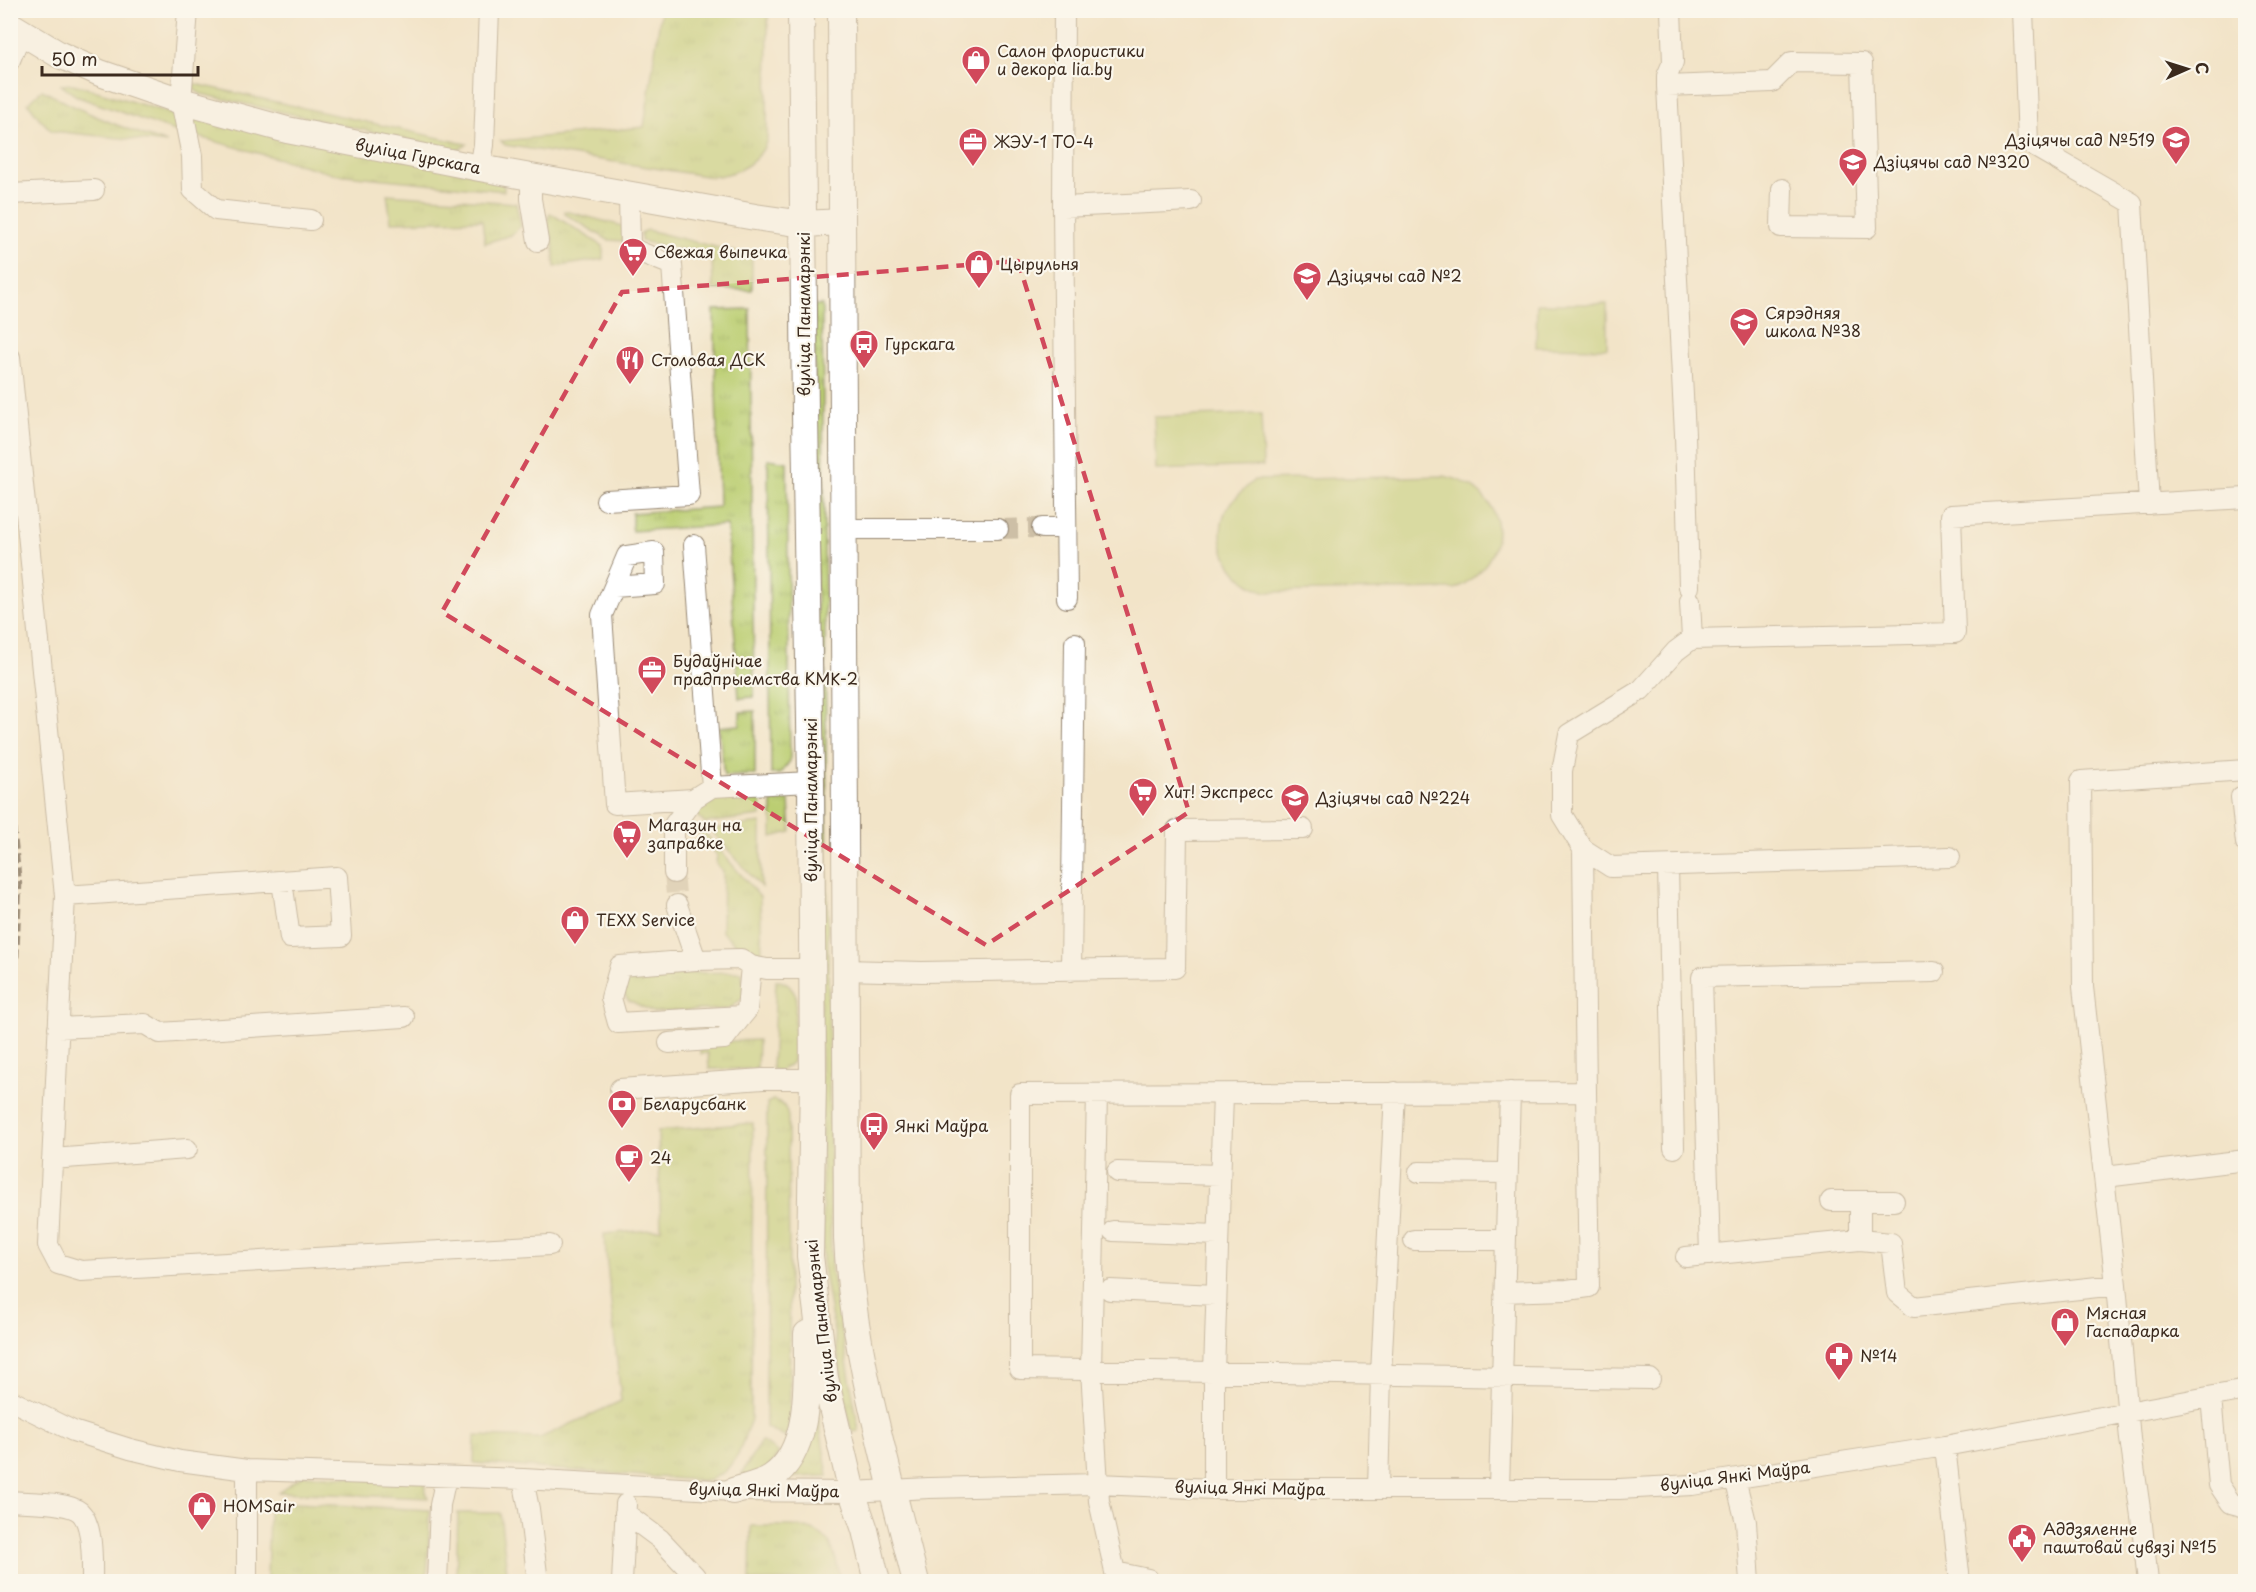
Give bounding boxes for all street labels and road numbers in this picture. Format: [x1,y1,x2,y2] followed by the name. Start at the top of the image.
[353,131,483,179] street label: вуліца Гурскага
[791,232,815,396] street label: вуліца Панамарэнкі
[798,718,822,882] street label: вуліца Панамарэнкі
[798,1238,842,1404] street label: вуліца Панамарэнкі
[1659,1454,1811,1496] street label: вуліца Янкі Маўра
[1174,1474,1326,1500] street label: вуліца Янкі Маўра
[688,1476,840,1502] street label: вуліца Янкі Маўра

